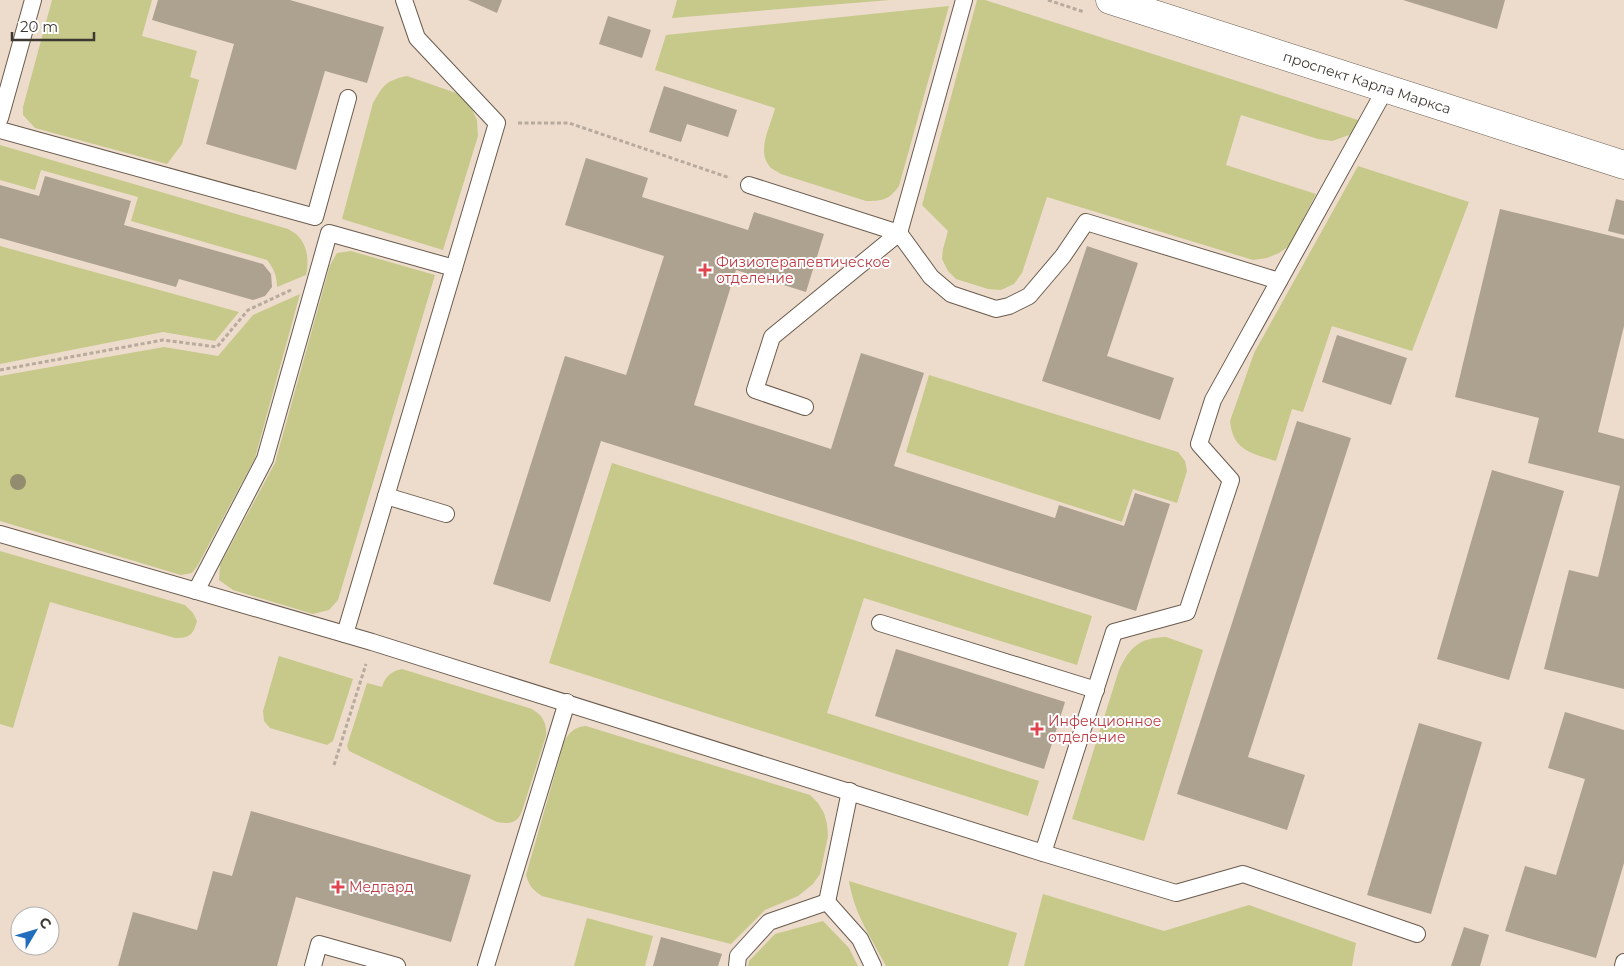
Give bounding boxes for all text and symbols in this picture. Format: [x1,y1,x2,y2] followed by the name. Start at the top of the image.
[12,10,95,42] scale bar
[20,17,58,36] text: 20 m
[1281,47,1453,118] street label: проспект Карла Маркса
[716,253,890,287] place label: Физиотерапевтическое отделение
[698,263,712,277] marker: Физиотерапевтическое отделение
[1048,712,1161,746] place label: Инфекционное отделение
[1030,722,1044,736] marker: Инфекционное отделение
[349,878,414,896] place label: Медгард
[331,880,345,894] marker: Медгард
[10,906,60,956] north arrow
[35,913,55,933] text: С

